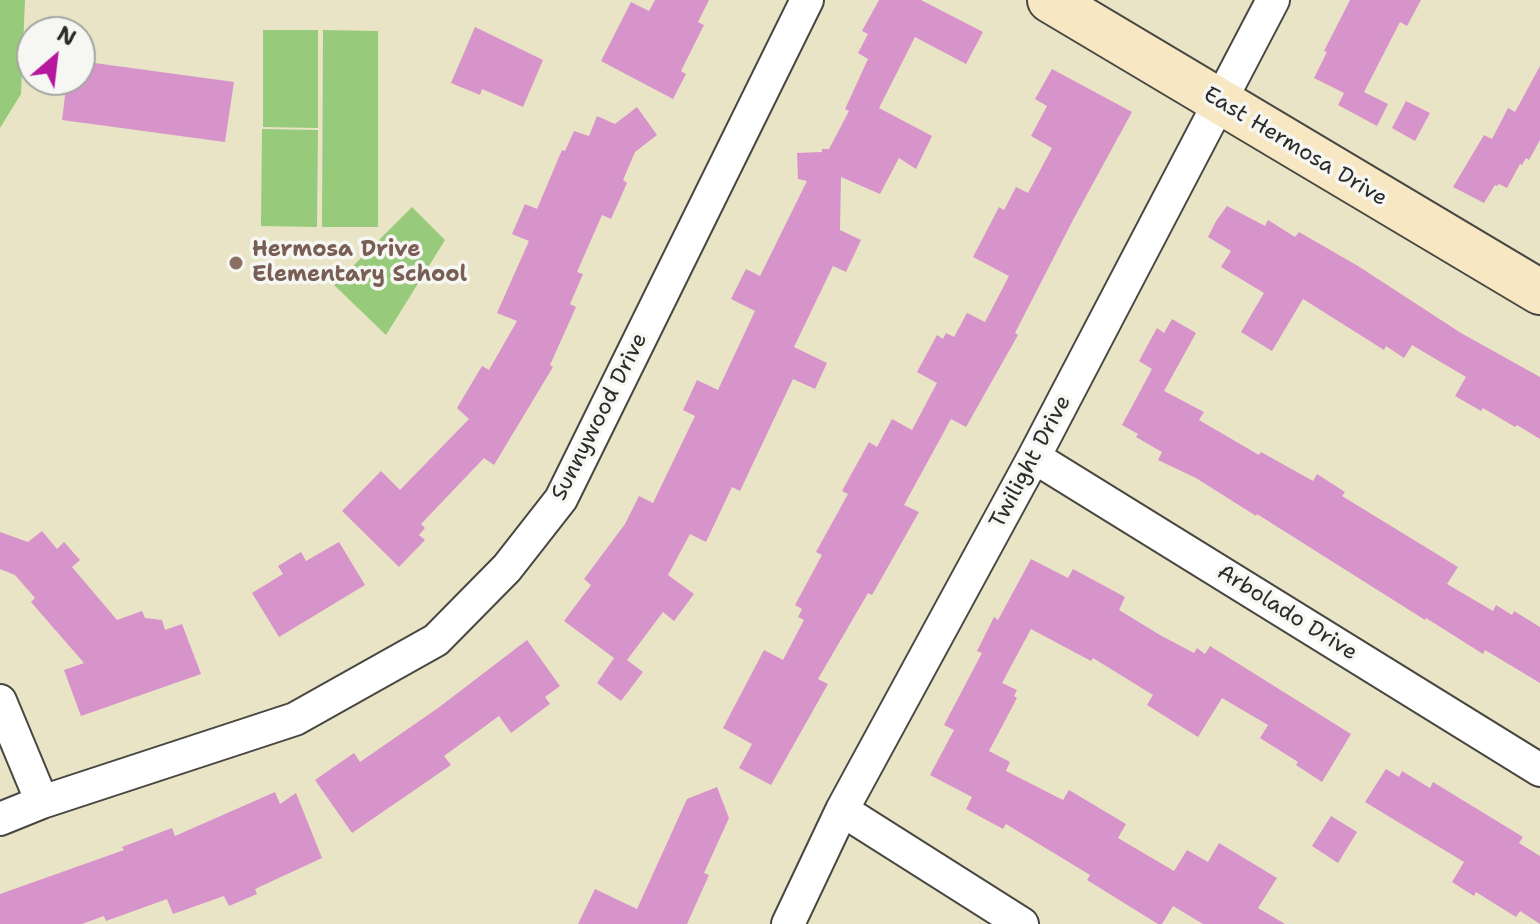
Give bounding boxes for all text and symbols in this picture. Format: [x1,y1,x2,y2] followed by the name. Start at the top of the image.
[16,16,96,96] north arrow
[52,19,81,53] text: N
[1198,82,1392,212] street label: East Hermosa Drive
[252,237,467,288] place label: Hermosa Drive Elementary School
[227,254,245,272] marker: Hermosa Drive Elementary School
[546,329,654,505] street label: Sunnywood Drive
[985,391,1077,533] street label: Twilight Drive
[1212,559,1362,667] street label: Arbolado Drive

